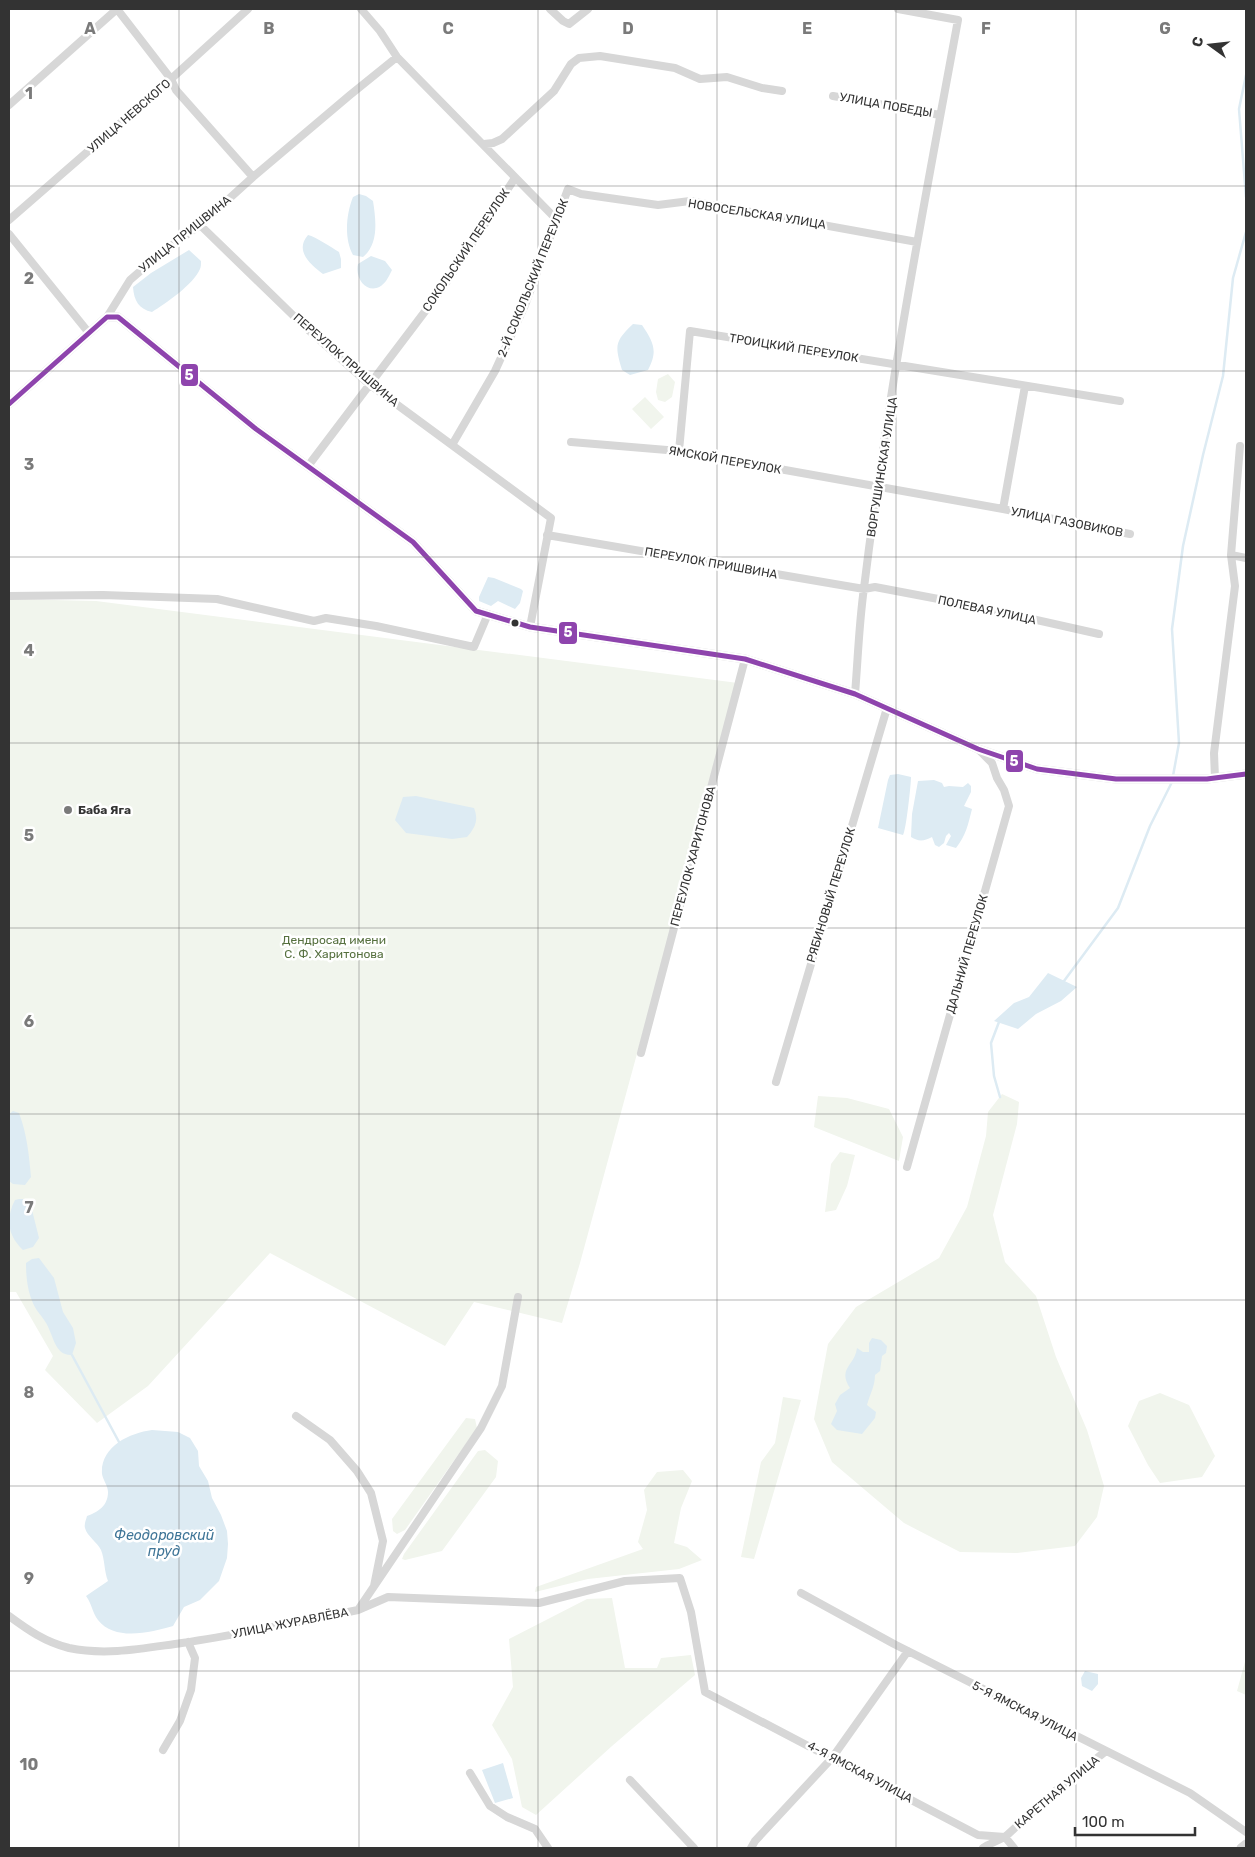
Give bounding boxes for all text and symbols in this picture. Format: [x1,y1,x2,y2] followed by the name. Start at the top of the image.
[84,19,96,38] text: A
[263,19,275,38] text: B
[442,19,454,38] text: C
[622,19,634,38] text: D
[802,19,812,38] text: E
[981,19,991,38] text: F
[1159,19,1171,38] text: G
[1185,20,1235,70] north arrow
[1188,35,1207,49] text: С
[85,76,173,156] street label: УЛИЦА НЕВСКОГО
[25,84,33,103] text: 1
[839,90,933,120] street label: УЛИЦА ПОБЕДЫ
[420,186,513,314] street label: СОКОЛЬСКИЙ ПЕРЕУЛОК
[136,193,234,275] street label: УЛИЦА ПРИШВИНА
[495,196,571,359] street label: 2-Й СОКОЛЬСКИЙ ПЕРЕУЛОК
[687,196,827,232] street label: НОВОСЕЛЬСКАЯ УЛИЦА
[24,269,34,288] text: 2
[290,310,402,410] street label: ПЕРЕУЛОК ПРИШВИНА
[728,331,860,365] street label: ТРОИЦКИЙ ПЕРЕУЛОК
[180,363,199,387] line badge: 5
[184,367,194,384] text: 5
[864,396,900,538] street label: ВОРГУШИНСКАЯ УЛИЦА
[667,443,783,477] street label: ЯМСКОЙ ПЕРЕУЛОК
[24,455,34,474] text: 3
[1010,504,1124,540] street label: УЛИЦА ГАЗОВИКОВ
[643,544,779,582] street label: ПЕРЕУЛОК ПРИШВИНА
[937,593,1037,627] street label: ПОЛЕВАЯ УЛИЦА
[510,618,520,628] unlabelled marker
[558,621,578,645] line badge: 5
[563,624,573,641] text: 5
[24,641,35,660] text: 4
[1005,749,1024,773] line badge: 5
[1009,753,1019,770] text: 5
[668,784,718,928] street label: ПЕРЕУЛОК ХАРИТОНОВА
[78,803,131,817] place label: Баба Яга
[62,804,74,816] marker: Баба Яга
[24,826,34,845] text: 5
[804,826,858,964] street label: РЯБИНОВЫЙ ПЕРЕУЛОК
[943,892,991,1015] street label: ДАЛЬНИЙ ПЕРЕУЛОК
[282,933,386,961] park label: Дендросад имени С. Ф. Харитонова
[24,1012,34,1031] text: 6
[24,1198,34,1217] text: 7
[24,1383,35,1402] text: 8
[114,1527,215,1560] water label: Феодоровский пруд
[24,1569,34,1588] text: 9
[231,1605,349,1641] street label: УЛИЦА ЖУРАВЛЁВА
[970,1678,1080,1744] street label: 5-Я ЯМСКАЯ УЛИЦА
[805,1738,915,1806] street label: 4-Я ЯМСКАЯ УЛИЦА
[1012,1753,1102,1831] street label: КАРЕТНАЯ УЛИЦА
[20,1755,39,1774] text: 10
[1075,1804,1195,1836] scale bar
[1082,1813,1124,1831] text: 100 m

